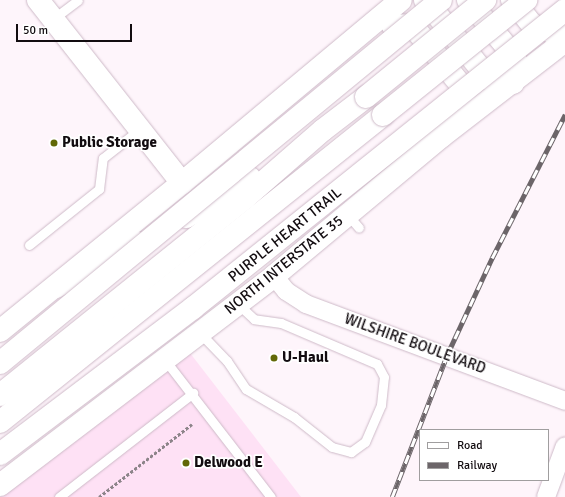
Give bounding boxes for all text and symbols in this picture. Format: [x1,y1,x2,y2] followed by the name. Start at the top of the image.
[18,16,134,42] scale bar
[23,23,48,38] text: 50 m
[62,134,157,152] place label: Public Storage
[49,138,59,148] marker: Public Storage
[225,184,345,286] street label: PURPLE HEART TRAIL
[221,212,347,318] street label: NORTH INTERSTATE 35
[342,310,488,378] street label: WILSHIRE BOULEVARD
[282,349,329,367] place label: U-Haul
[269,353,279,363] marker: U-Haul
[419,429,549,481] legend
[457,438,483,453] text: Road
[194,454,263,472] place label: Delwood E
[181,458,191,468] marker: Delwood E
[457,458,497,473] text: Railway

